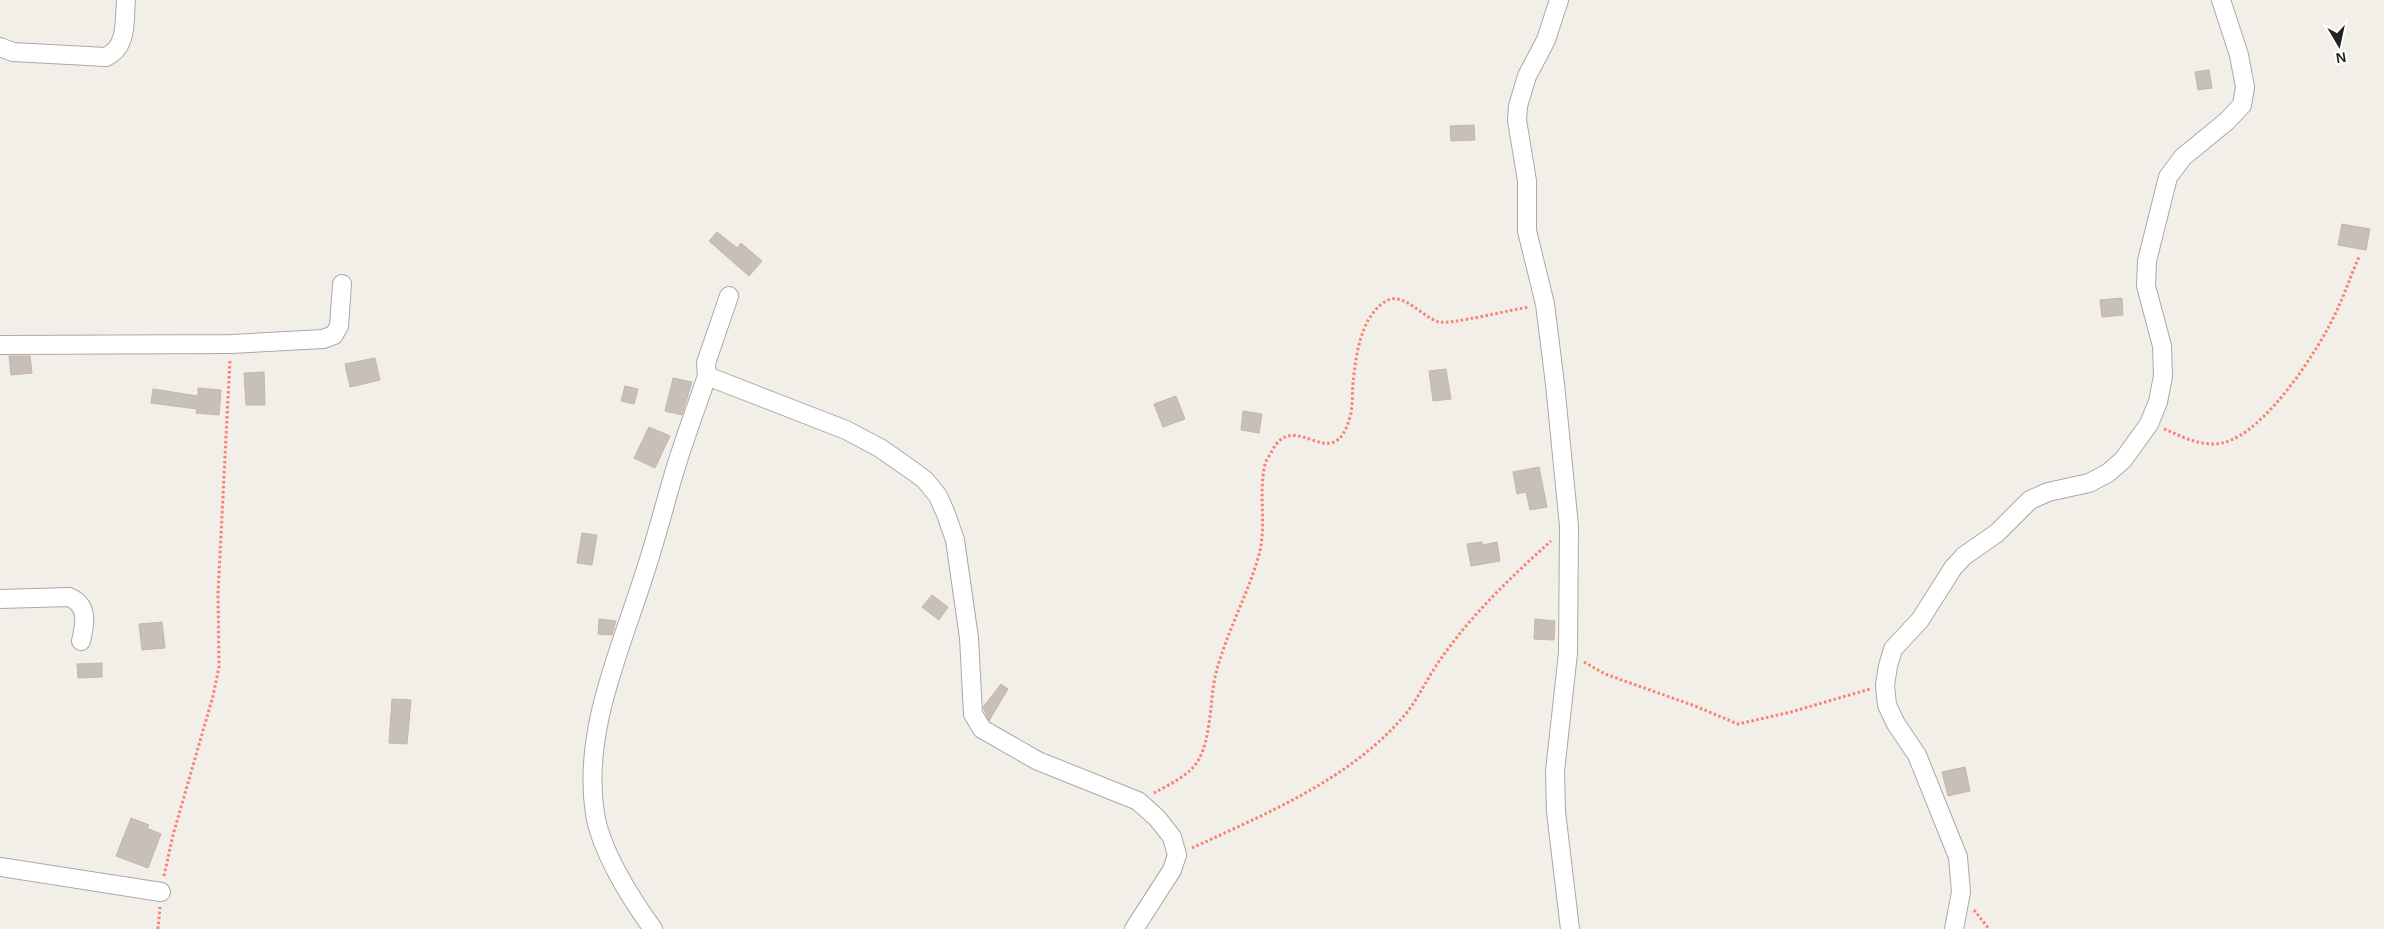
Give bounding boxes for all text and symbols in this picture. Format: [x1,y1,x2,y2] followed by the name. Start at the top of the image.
[2314,20,2364,70] north arrow
[2335,49,2347,67] text: N

